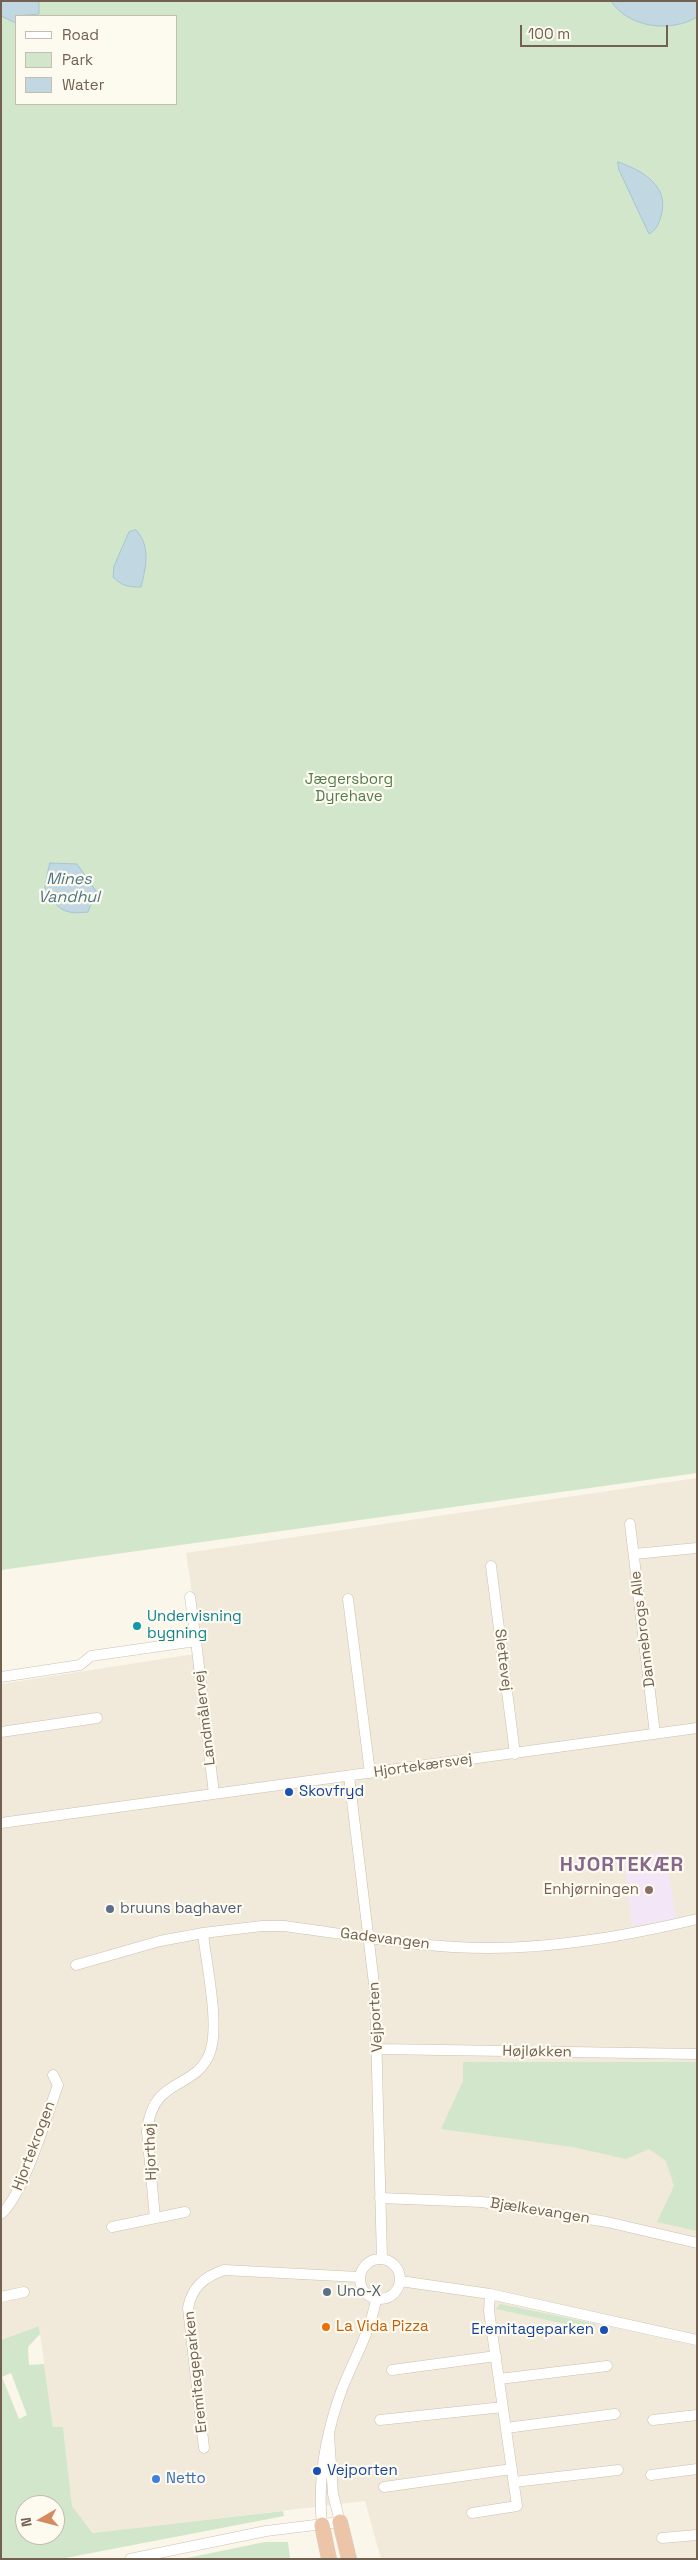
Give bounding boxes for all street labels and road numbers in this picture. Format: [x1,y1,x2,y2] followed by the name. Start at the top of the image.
[627,1570,659,1688] street label: Dannebrogs Alle
[490,1628,516,1692] street label: Slettevej
[190,1669,220,1767] street label: Landmålervej
[373,1750,473,1782] street label: Hjortekærsvej
[339,1925,431,1953] street label: Gadevangen
[365,1981,387,2053] street label: Vejporten
[502,2042,572,2062] street label: Højløkken
[9,2099,59,2193] street label: Hjortekrogen
[141,2123,161,2181] street label: Hjorthøj
[489,2194,591,2228] street label: Bjælkevangen
[181,2310,211,2434] street label: Eremitageparken

